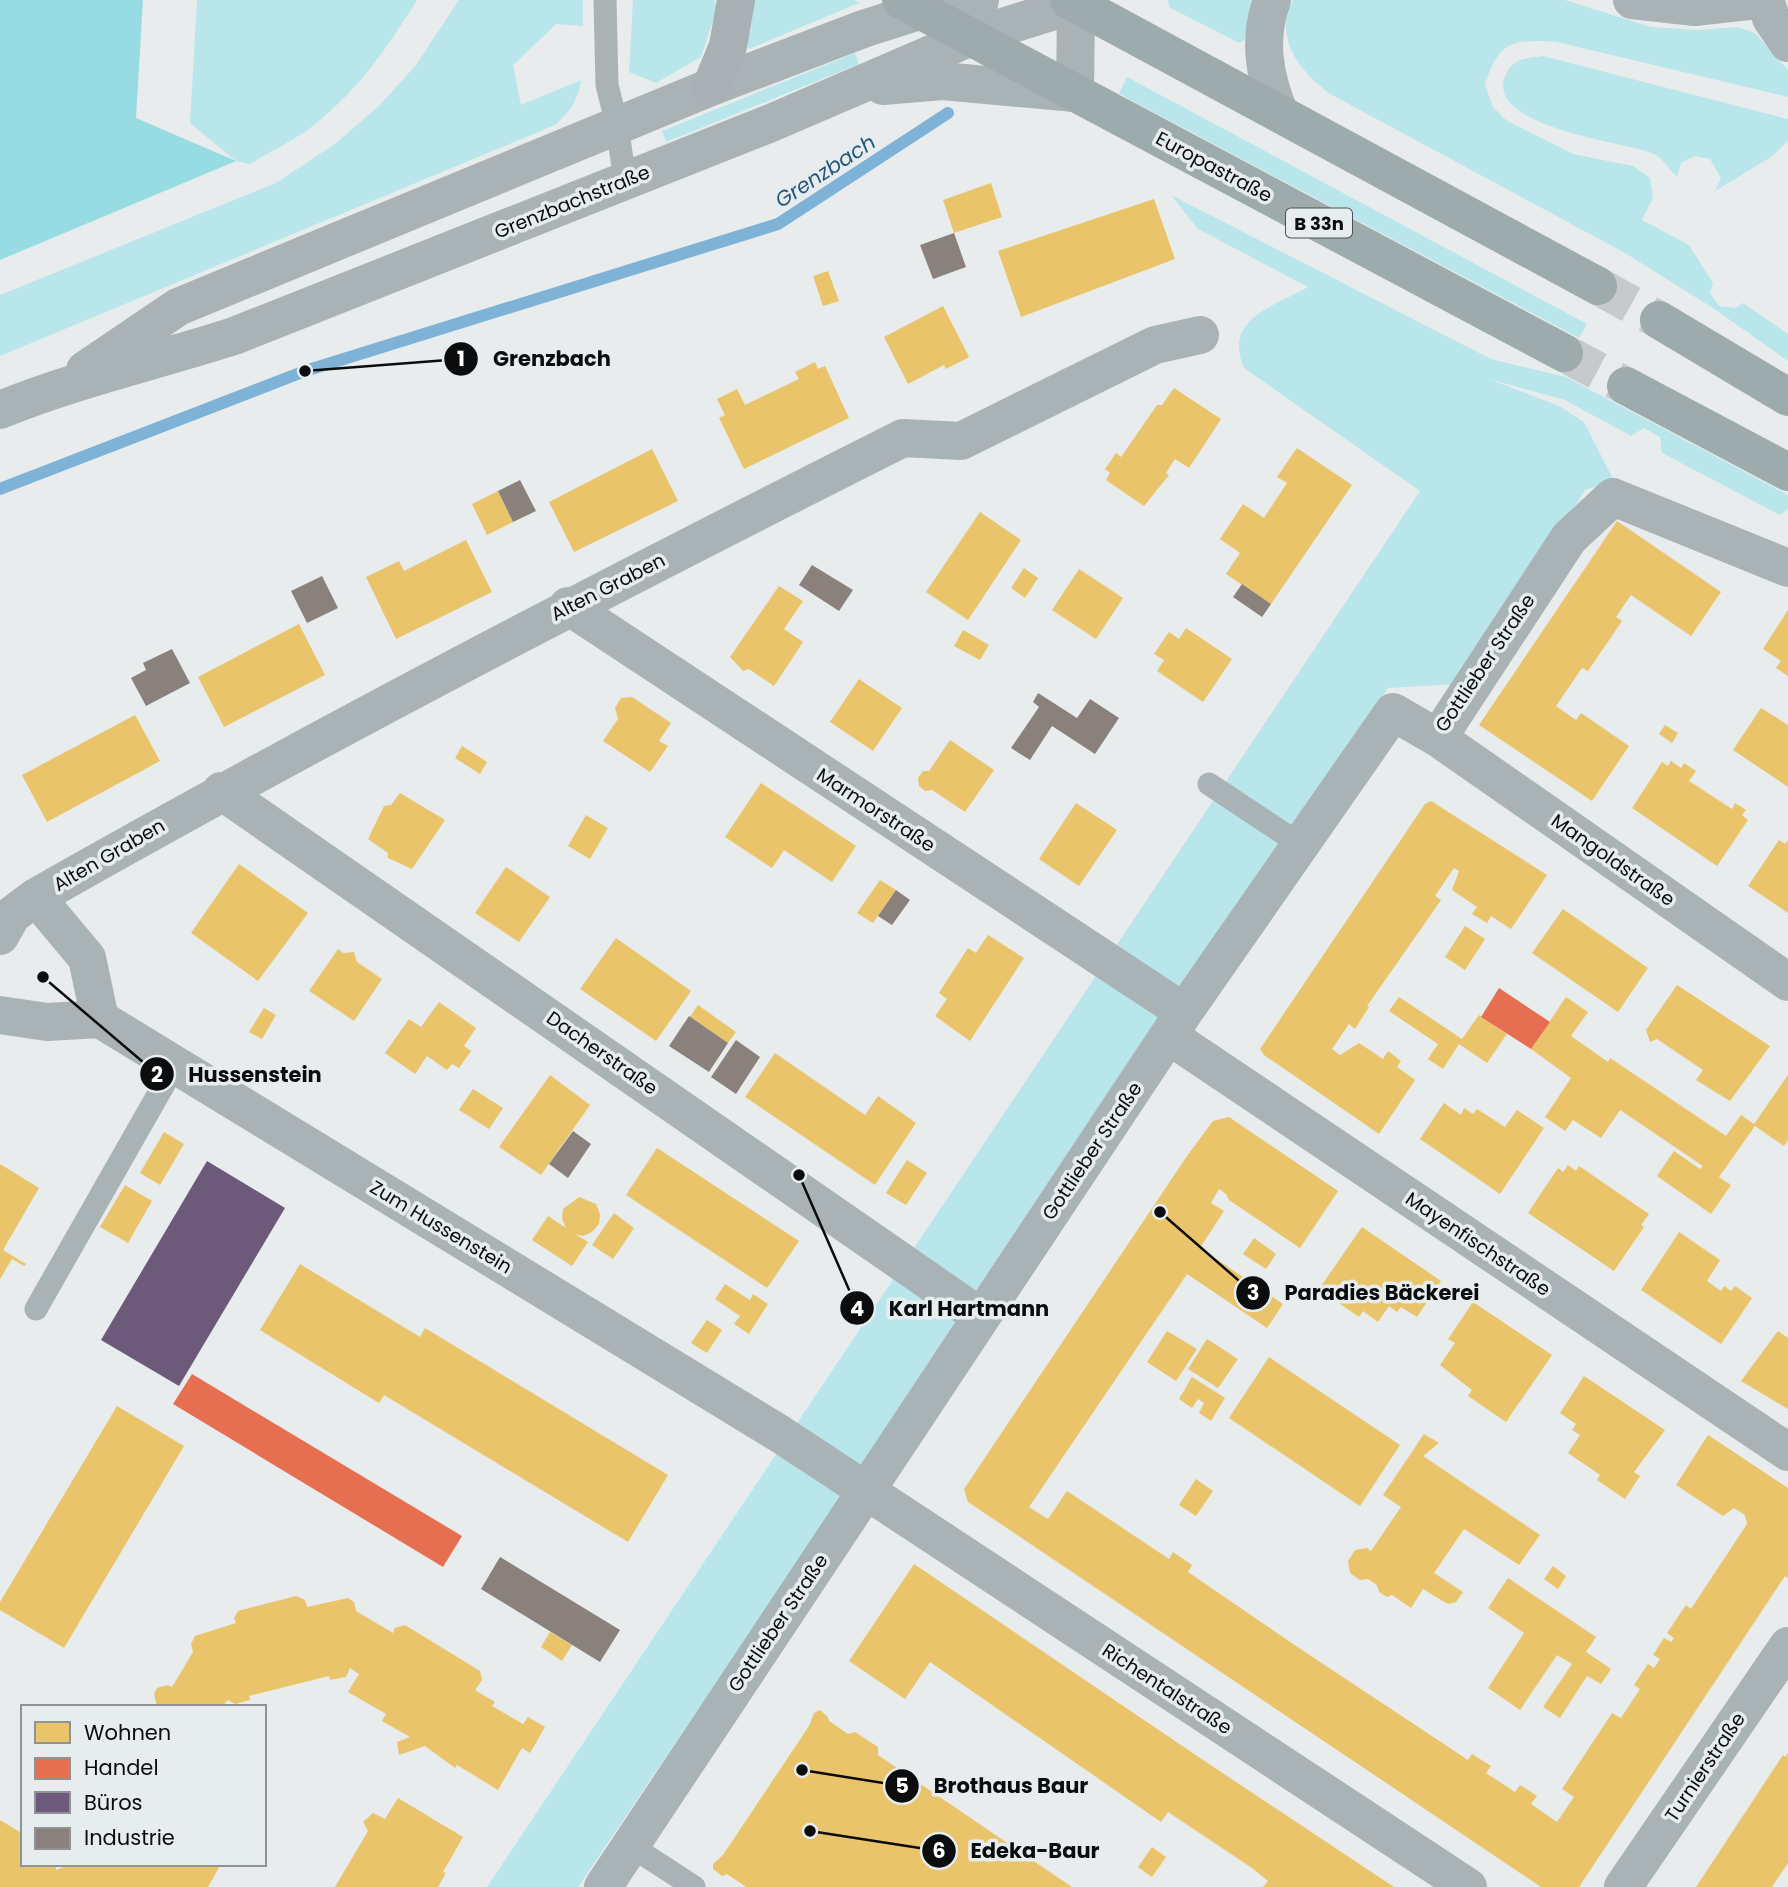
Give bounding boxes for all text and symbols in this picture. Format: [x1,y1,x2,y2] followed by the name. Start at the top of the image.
[1151,125,1277,209] street label: Europastraße
[769,128,881,214] water label: Grenzbach
[490,159,654,245] street label: Grenzbachstraße
[1286,208,1352,238] road number: B 33n
[444,338,625,380] callout: Grenzbach
[457,344,465,373] text: 1
[493,344,611,373] text: Grenzbach
[546,547,670,627] street label: Alten Graben
[1429,589,1541,737] street label: Gottlieber Straße
[811,761,941,859] street label: Marmorstraße
[1546,807,1680,913] street label: Mangoldstraße
[48,812,170,898] street label: Alten Graben
[541,1005,663,1101] street label: Dacherstraße
[139,1053,336,1095] callout: Hussenstein
[151,1060,163,1089] text: 2
[188,1060,322,1089] text: Hussenstein
[1036,1077,1148,1225] street label: Gottlieber Straße
[365,1174,517,1280] street label: Zum Hussenstein
[1400,1185,1556,1303] street label: Mayenfischstraße
[1235,1272,1493,1314] callout: Paradies Bäckerei
[1247,1278,1259,1307] text: 3
[1284,1278,1480,1307] text: Paradies Bäckerei
[839,1287,1063,1329] callout: Karl Hartmann
[850,1294,864,1323] text: 4
[889,1294,1049,1323] text: Karl Hartmann
[722,1549,834,1697] street label: Gottlieber Straße
[1097,1637,1237,1741] street label: Richentalstraße
[21,1705,266,1866] legend
[1658,1707,1752,1827] street label: Turnierstraße
[84,1718,171,1747] text: Wohnen
[84,1753,159,1782] text: Handel
[885,1765,1103,1807] callout: Brothaus Baur
[895,1771,909,1800] text: 5
[934,1771,1088,1800] text: Brothaus Baur
[84,1788,143,1817] text: Büros
[84,1823,175,1852] text: Industrie
[922,1830,1114,1872] callout: Edeka-Baur
[932,1836,946,1865] text: 6
[970,1836,1100,1865] text: Edeka-Baur

